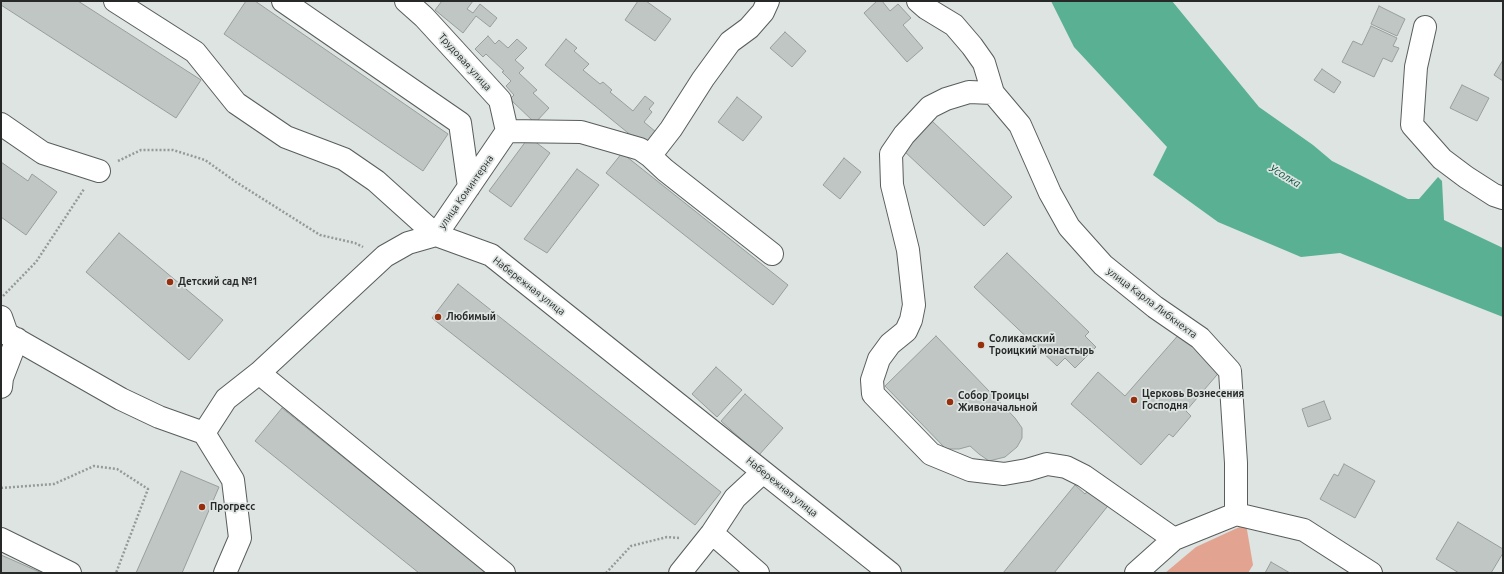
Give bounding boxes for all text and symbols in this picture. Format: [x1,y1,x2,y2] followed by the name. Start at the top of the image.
[436,31,494,93] street label: Трудовая улица
[436,153,496,231] street label: улица Коминтерна
[1267,162,1303,190] water label: Усолка
[491,254,567,318] street label: Набережная улица
[1105,265,1199,341] street label: улица Карла Либкнехта
[178,276,258,288] place label: Детский сад №1
[165,277,175,287] marker: Детский сад №1
[446,311,496,323] place label: Любимый
[433,312,443,322] marker: Любимый
[989,333,1094,356] place label: Соликамский Троицкий монастырь
[976,340,986,350] marker: Соликамский Троицкий монастырь
[1142,388,1244,412] place label: Церковь Вознесения Господня
[958,390,1038,414] place label: Собор Троицы Живоначальной
[1129,395,1139,405] marker: Церковь Вознесения Господня
[945,397,955,407] marker: Собор Троицы Живоначальной
[744,455,820,519] street label: Набережная улица
[210,501,255,513] place label: Прогресс
[197,502,207,512] marker: Прогресс

